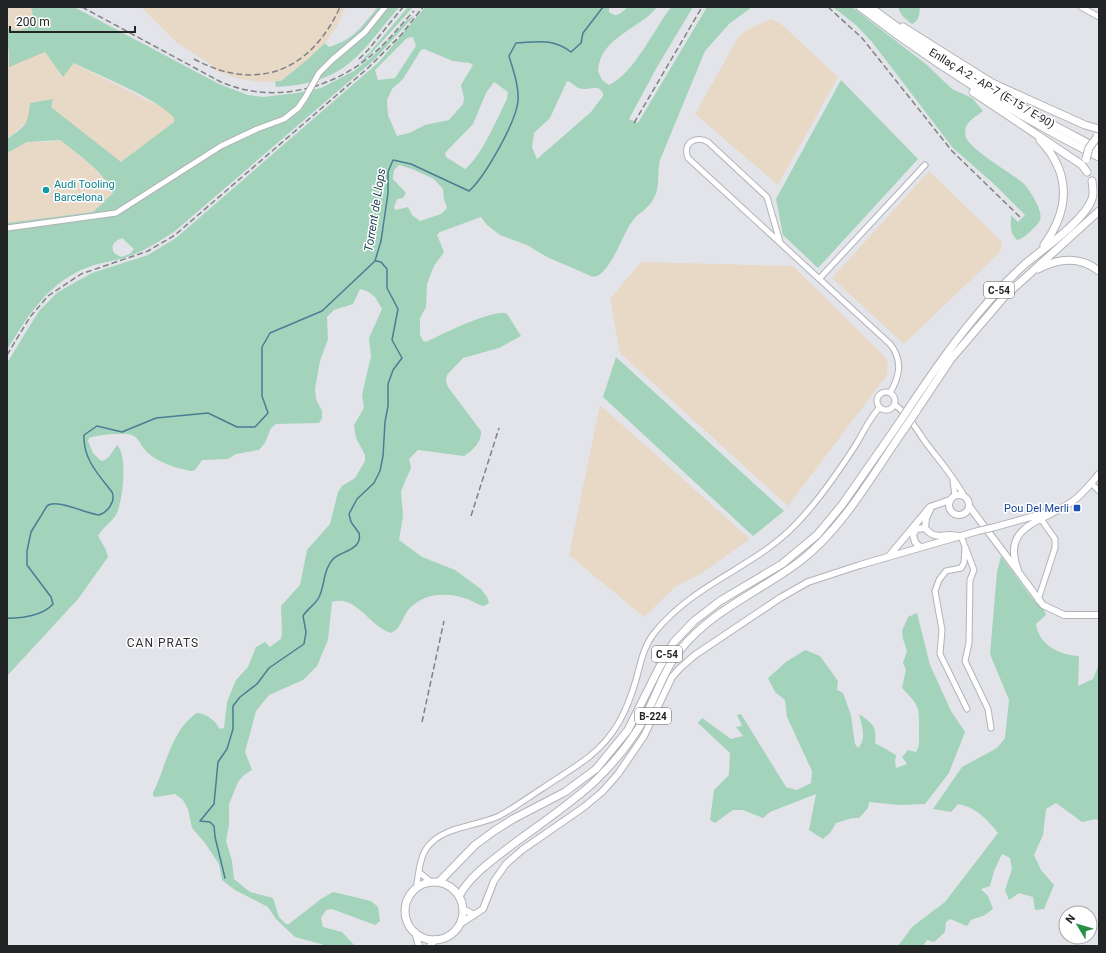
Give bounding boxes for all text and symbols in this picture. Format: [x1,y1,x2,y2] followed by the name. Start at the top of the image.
[10,8,135,34] scale bar
[16,15,50,29] text: 200 m
[927,46,1057,131] street label: Enllaç A-2 - AP-7 (E-15 / E-90)
[362,167,388,253] water label: Torrent de Llops
[54,178,115,204] place label: Audi Tooling Barcelona
[41,185,51,195] marker: Audi Tooling Barcelona
[984,282,1014,298] road number: C-54
[1004,502,1069,515] place label: Pou Del Merli
[1072,503,1082,513] marker: Pou Del Merli
[127,636,199,650] district label: CAN PRATS
[652,646,682,662] road number: C-54
[635,708,671,724] road number: B-224
[1058,905,1098,945] north arrow
[1063,912,1078,926] text: N

